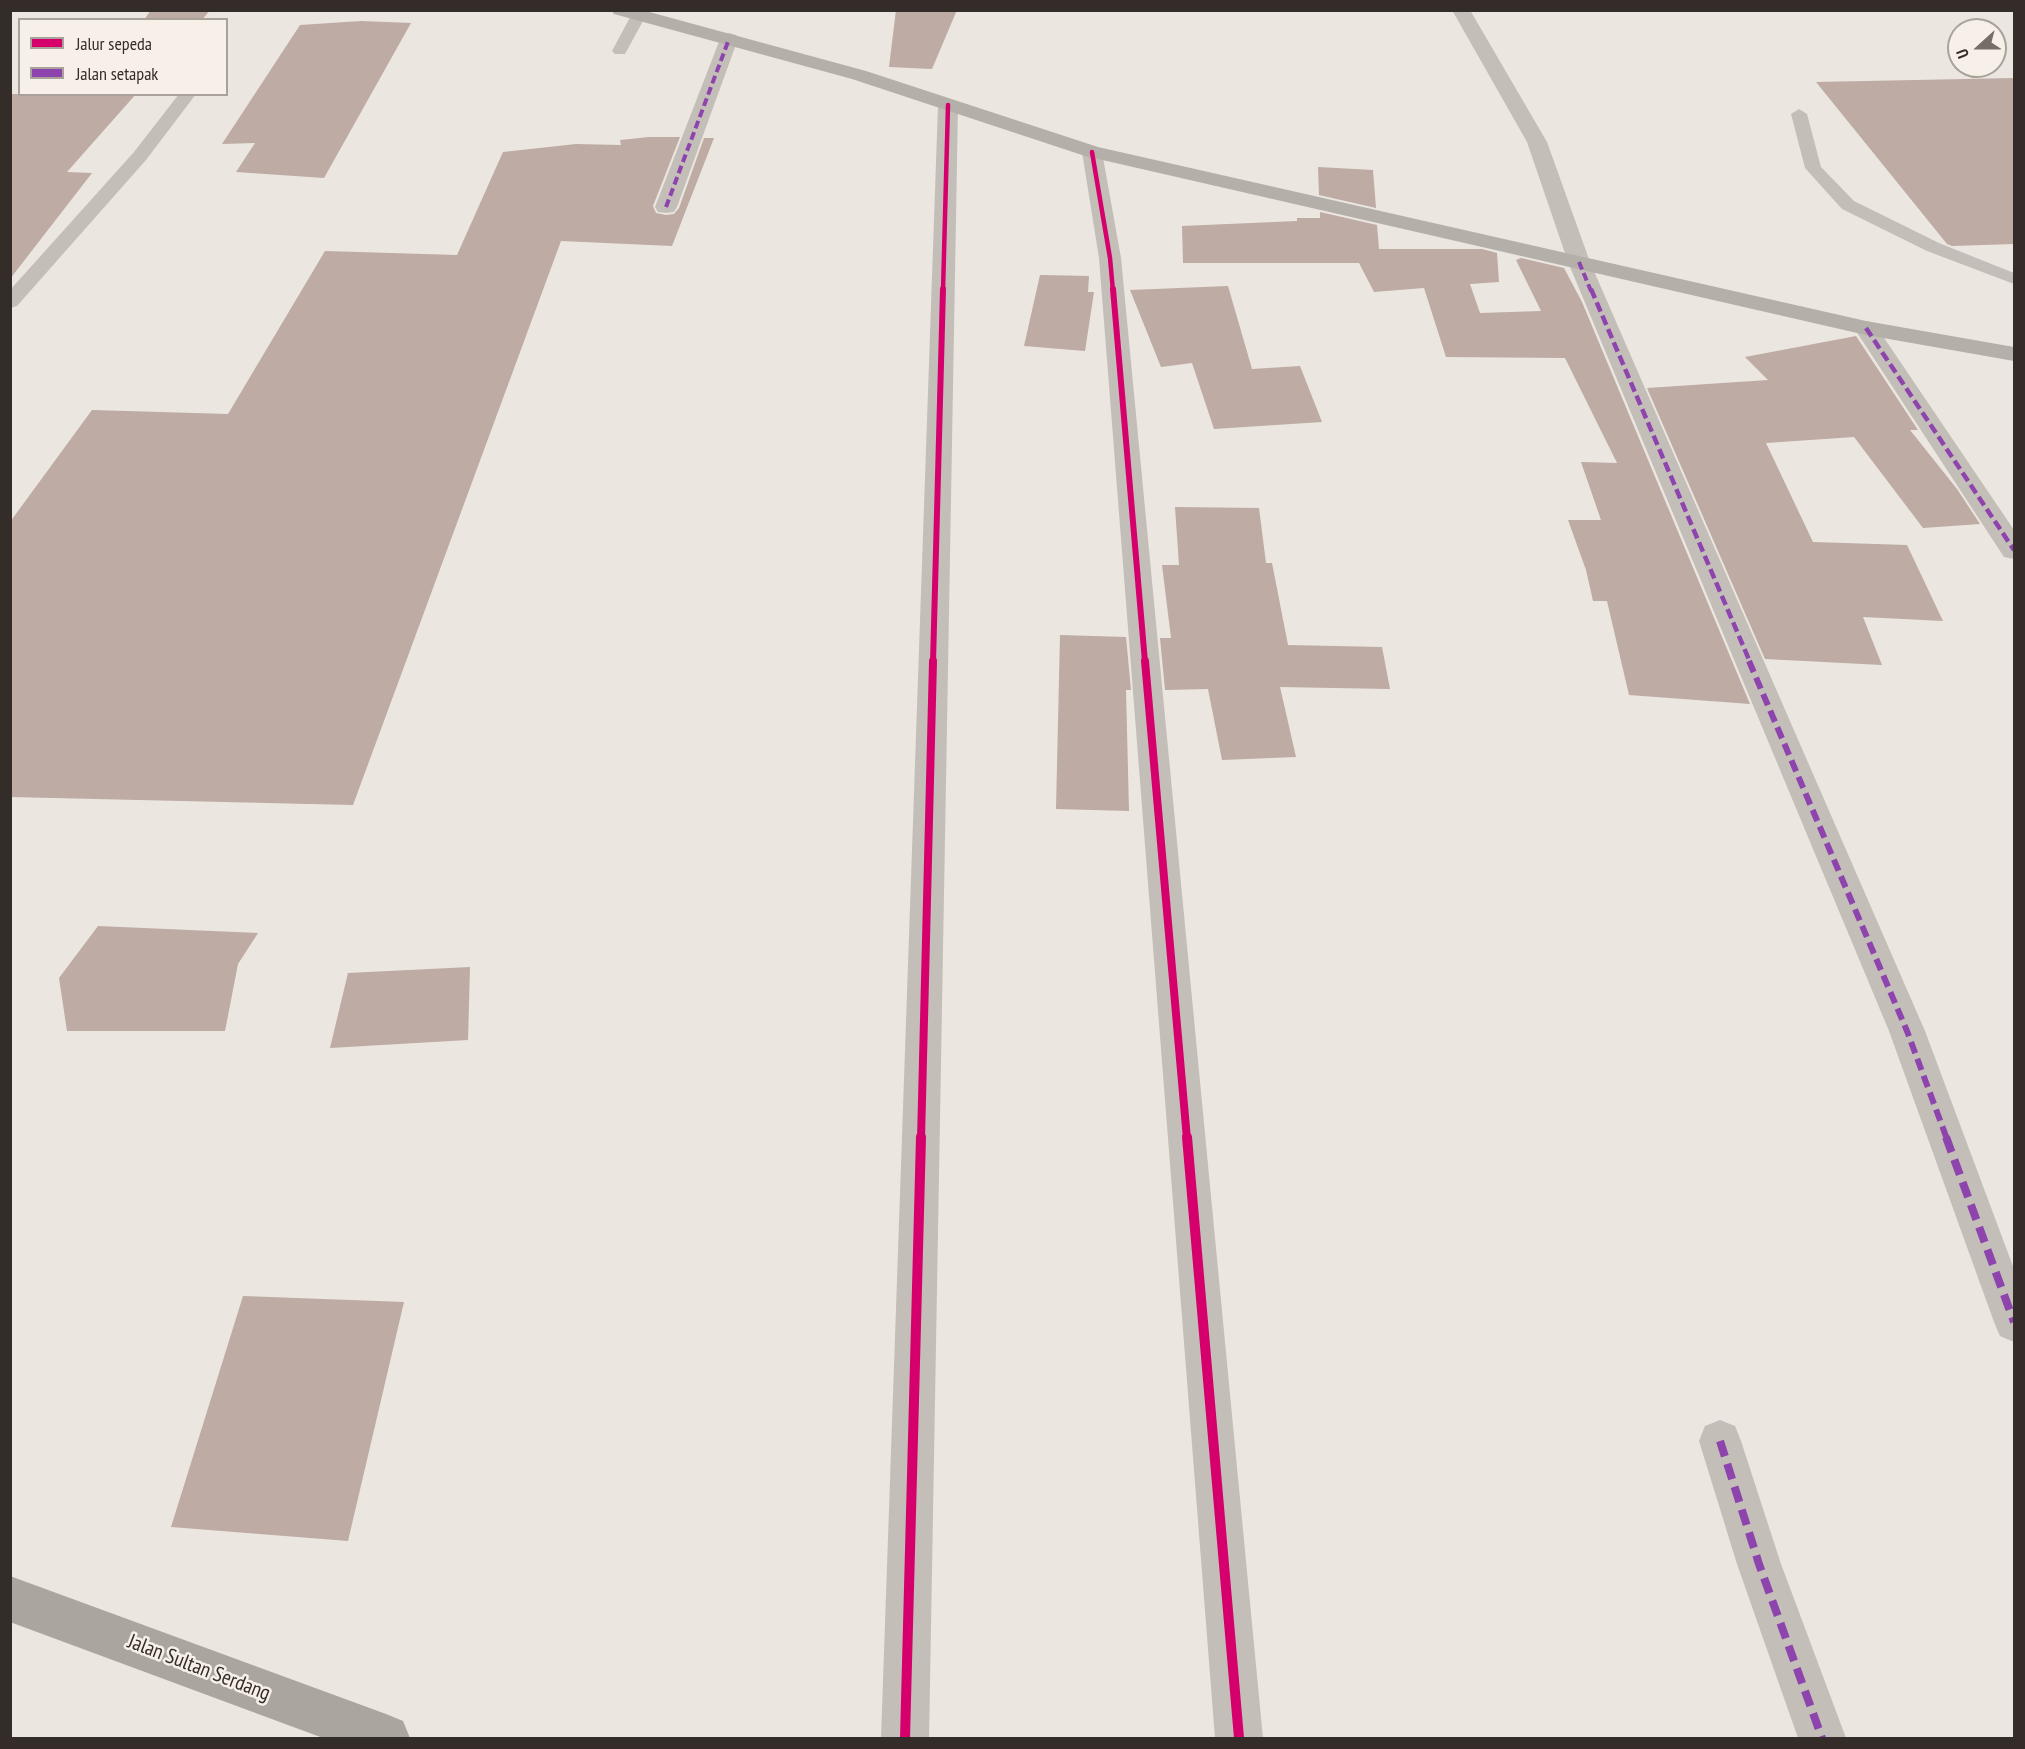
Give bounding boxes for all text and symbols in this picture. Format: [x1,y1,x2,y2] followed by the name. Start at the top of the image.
[18,18,228,96] legend
[1947,18,2007,78] north arrow
[76,32,152,55] text: Jalur sepeda
[1951,46,1973,61] text: U
[76,62,158,85] text: Jalan setapak
[124,1629,274,1707] street label: Jalan Sultan Serdang

